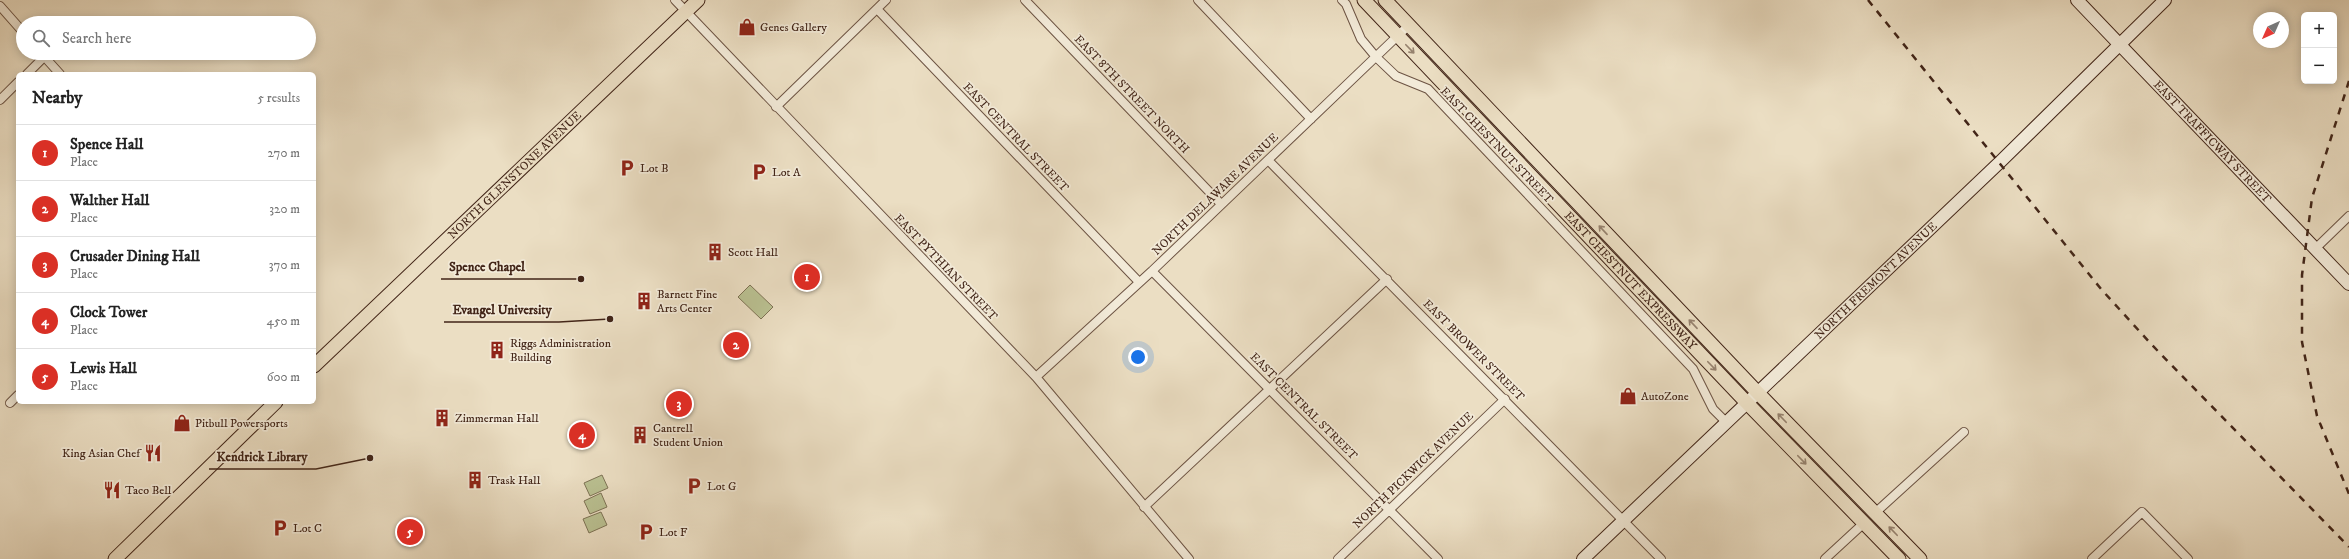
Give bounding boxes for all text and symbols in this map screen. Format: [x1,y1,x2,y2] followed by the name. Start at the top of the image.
[2253,12,2289,48] north arrow
[2301,12,2337,84] map controls
[2301,12,2337,48] button: +
[16,16,316,60] search box
[737,17,757,37] shop icon: Genes Gallery
[760,20,827,35] place label: Genes Gallery
[30,27,52,49] icon: search
[62,29,131,48] text: Search here
[1071,32,1192,157] street label: EAST 8TH STREET NORTH
[1405,44,1415,54] one-way arrow
[2301,48,2337,84] button: −
[2150,77,2274,206] street label: EAST TRAFFICWAY STREET
[960,80,1072,195] street label: EAST CENTRAL STREET
[1437,84,1556,207] street label: EAST CHESTNUT STREET
[32,87,82,109] text: Nearby
[258,90,300,106] text: 5 results
[445,108,585,242] street label: NORTH GLENSTONE AVENUE
[1149,130,1282,259] street label: NORTH DELAWARE AVENUE
[70,135,143,154] text: Spence Hall
[43,145,47,161] text: 1
[268,145,300,161] text: 270 m
[70,154,98,170] text: Place
[617,158,637,178] parking icon: Lot B
[640,161,669,176] place label: Lot B
[749,162,769,182] parking icon: Lot A
[772,165,801,180] place label: Lot A
[70,191,149,210] text: Walther Hall
[42,201,48,217] text: 2
[269,201,300,217] text: 320 m
[1561,208,1700,354] street label: EAST CHESTNUT EXPRESSWAY
[70,210,98,226] text: Place
[891,211,1001,324] street label: EAST PYTHIAN STREET
[1812,219,1941,343] street label: NORTH FREMONT AVENUE
[1598,225,1608,235] one-way arrow
[705,242,725,262] building icon: Scott Hall
[728,245,778,260] place label: Scott Hall
[70,247,200,266] text: Crusader Dining Hall
[441,254,533,279] callout: Spence Chapel
[43,257,47,273] text: 3
[269,257,300,273] text: 370 m
[449,259,526,276] text: Spence Chapel
[794,262,820,292] pin: 1
[70,266,98,282] text: Place
[657,287,717,316] place label: Barnett Fine Arts Center
[634,291,654,311] building icon: Barnett Fine Arts Center
[1420,296,1528,404] street label: EAST BROWER STREET
[444,297,559,322] callout: Evangel University
[452,302,552,319] text: Evangel University
[70,303,147,322] text: Clock Tower
[41,313,49,329] text: 4
[267,313,300,329] text: 450 m
[1688,319,1697,329] one-way arrow
[70,322,98,338] text: Place
[723,330,749,360] pin: 2
[510,336,612,365] place label: Riggs Administration Building
[487,340,507,360] building icon: Riggs Administration Building
[1128,347,1148,367] your location
[1247,349,1361,463] street label: EAST CENTRAL STREET
[70,359,137,378] text: Lewis Hall
[1707,361,1717,371] one-way arrow
[42,369,48,385] text: 5
[267,369,300,385] text: 600 m
[70,378,98,394] text: Place
[1618,386,1638,406] shop icon: AutoZone
[666,389,692,419] pin: 3
[1641,389,1689,404] place label: AutoZone
[432,408,452,428] building icon: Zimmerman Hall
[1350,408,1477,532] street label: NORTH PICKWICK AVENUE
[455,411,539,426] place label: Zimmerman Hall
[172,413,192,433] shop icon: Pitbull Powersports
[1777,413,1787,423] one-way arrow
[195,416,288,431] place label: Pitbull Powersports
[569,420,595,450] pin: 4
[653,421,724,450] place label: Cantrell Student Union
[630,425,650,445] building icon: Cantrell Student Union
[143,443,163,463] restaurant icon: King Asian Chef
[209,444,316,469] callout: Kendrick Library
[62,446,142,461] place label: King Asian Chef
[217,449,308,466] text: Kendrick Library
[1797,455,1807,465] one-way arrow
[465,470,485,490] building icon: Trask Hall
[488,473,541,488] place label: Trask Hall
[684,476,704,496] parking icon: Lot G
[707,479,737,494] place label: Lot G
[102,480,122,500] restaurant icon: Taco Bell
[125,483,172,498] place label: Taco Bell
[397,517,423,547] pin: 5
[270,518,290,538] parking icon: Lot C
[293,521,322,536] place label: Lot C
[636,522,656,542] parking icon: Lot F
[659,525,688,540] place label: Lot F
[1888,526,1898,536] one-way arrow

